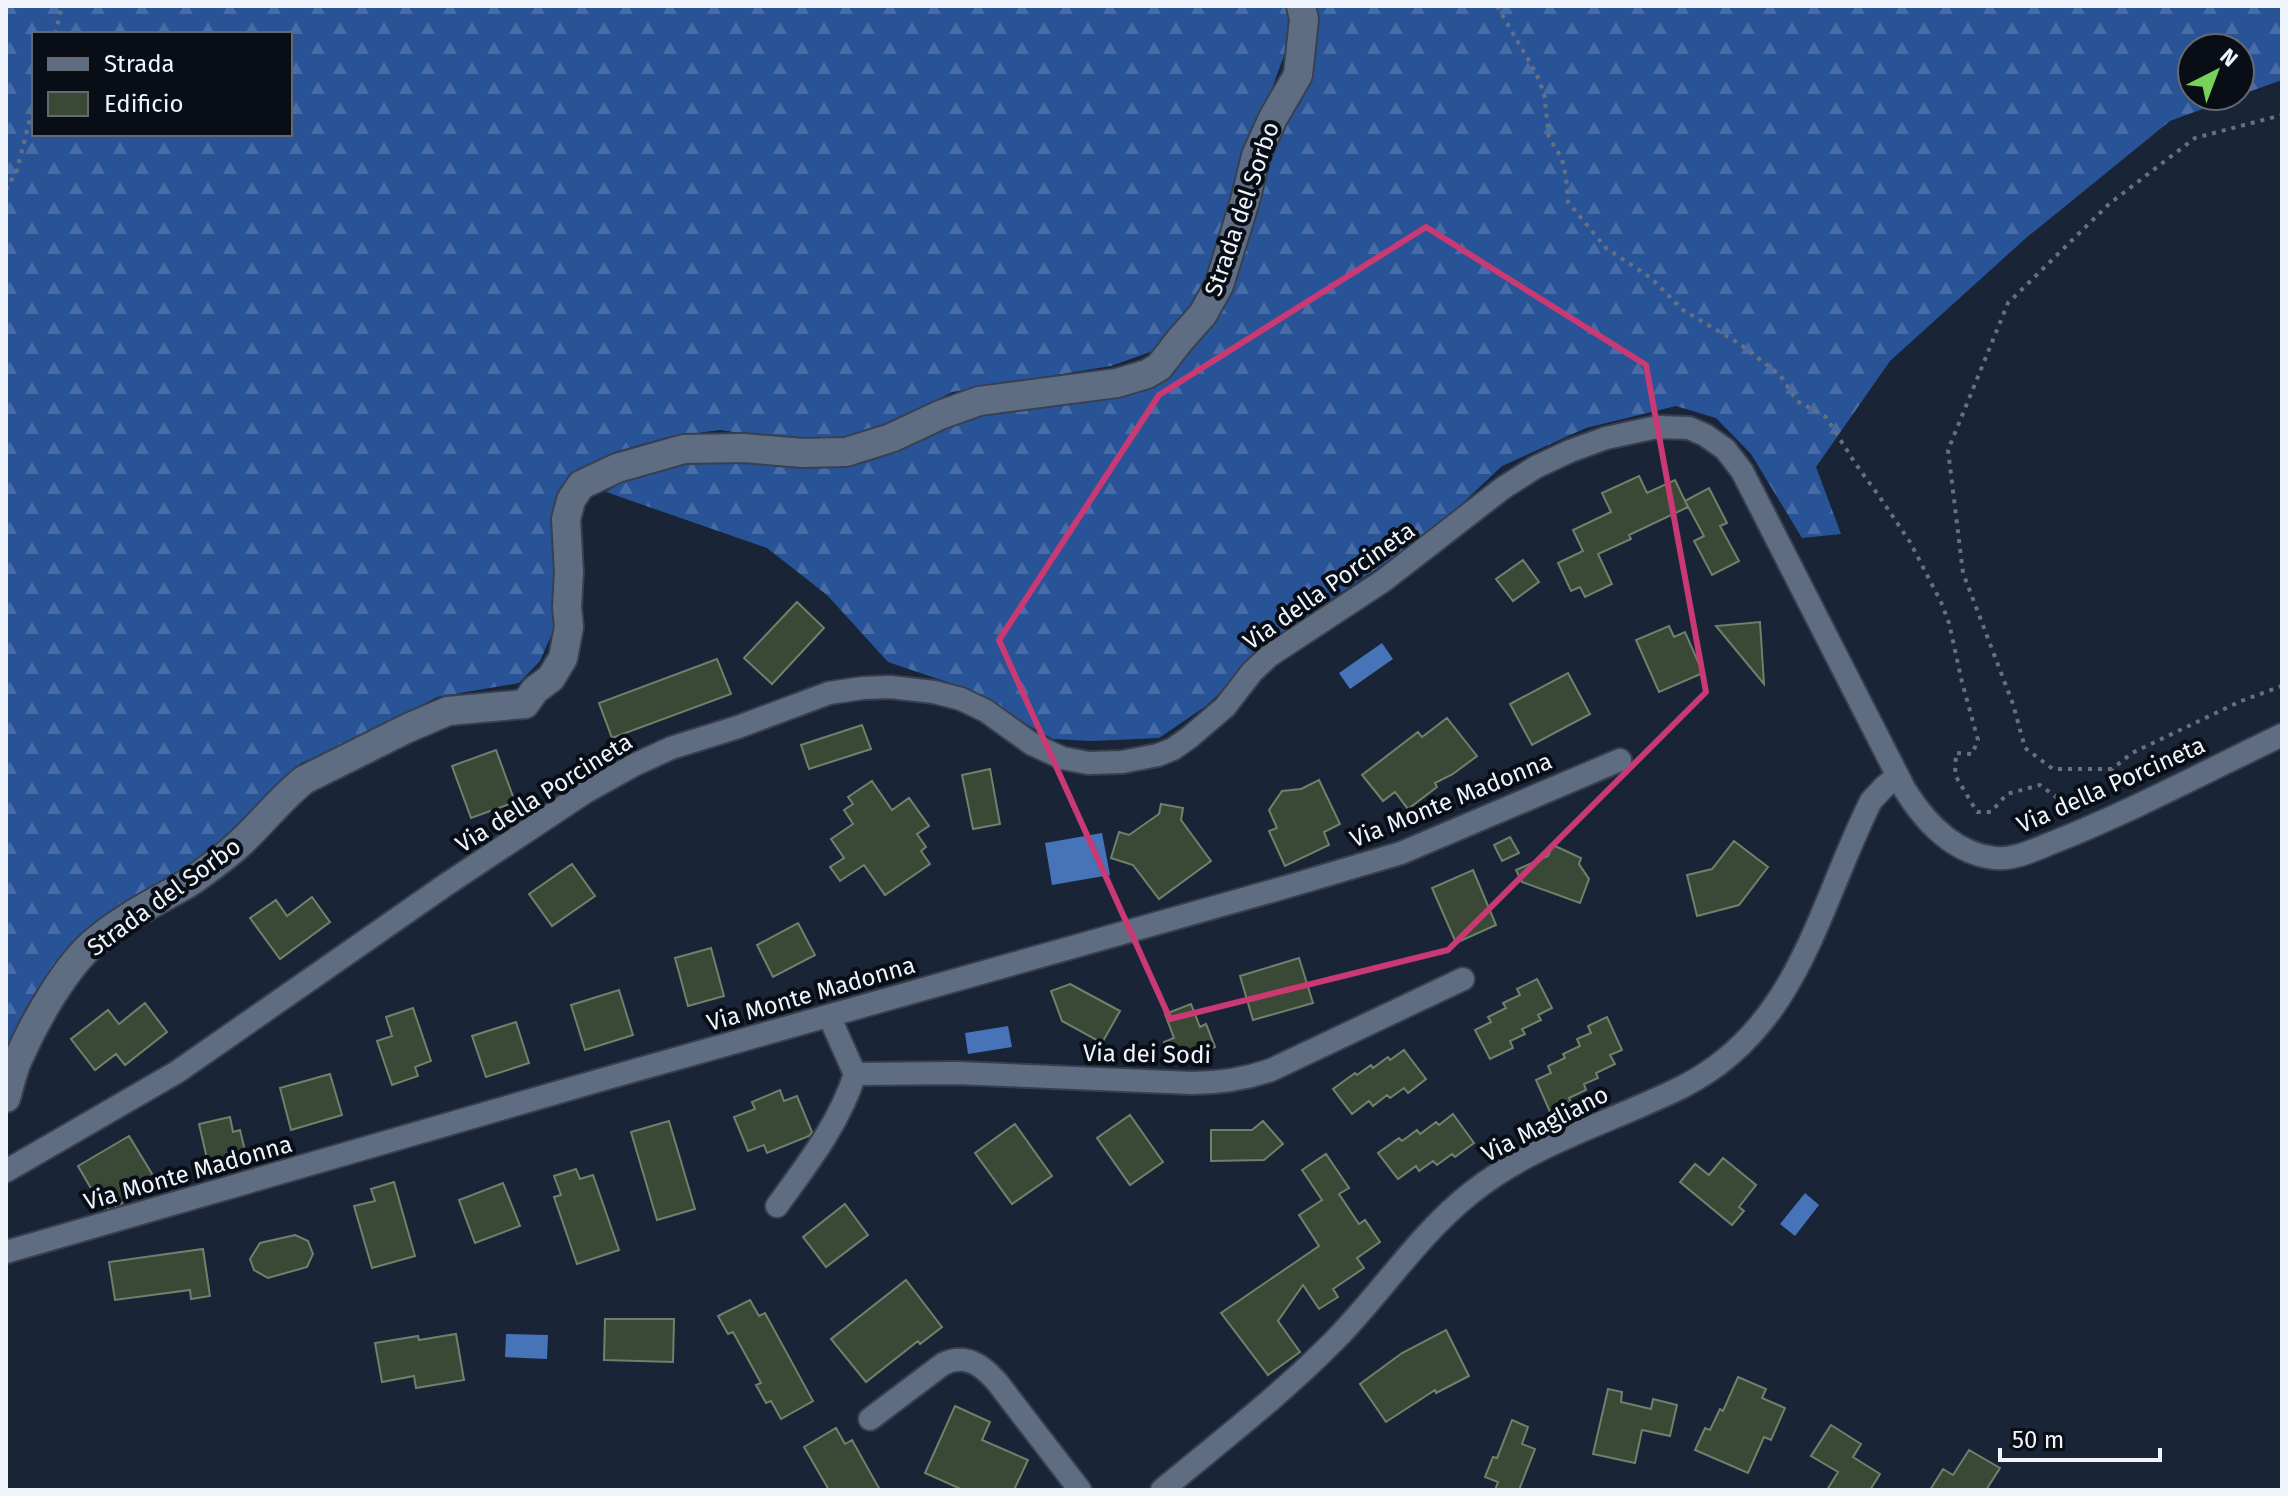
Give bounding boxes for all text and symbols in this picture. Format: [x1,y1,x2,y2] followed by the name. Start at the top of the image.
[32,32,292,136] legend
[2176,32,2256,112] north arrow
[2215,43,2244,72] text: N
[104,50,175,78] text: Strada
[104,90,184,118] text: Edificio
[1199,118,1285,300] street label: Strada del Sorbo
[1238,516,1420,656] street label: Via della Porcineta
[450,727,638,859] street label: Via della Porcineta
[2013,731,2209,839] street label: Via della Porcineta
[1346,747,1556,853] street label: Via Monte Madonna
[82,832,246,962] street label: Strada del Sorbo
[704,951,918,1037] street label: Via Monte Madonna
[1083,1039,1211,1069] street label: Via dei Sodi
[1477,1080,1613,1168] street label: Via Magliano
[81,1130,295,1216] street label: Via Monte Madonna
[2000,1412,2160,1462] scale bar
[2012,1426,2064,1454] text: 50 m

